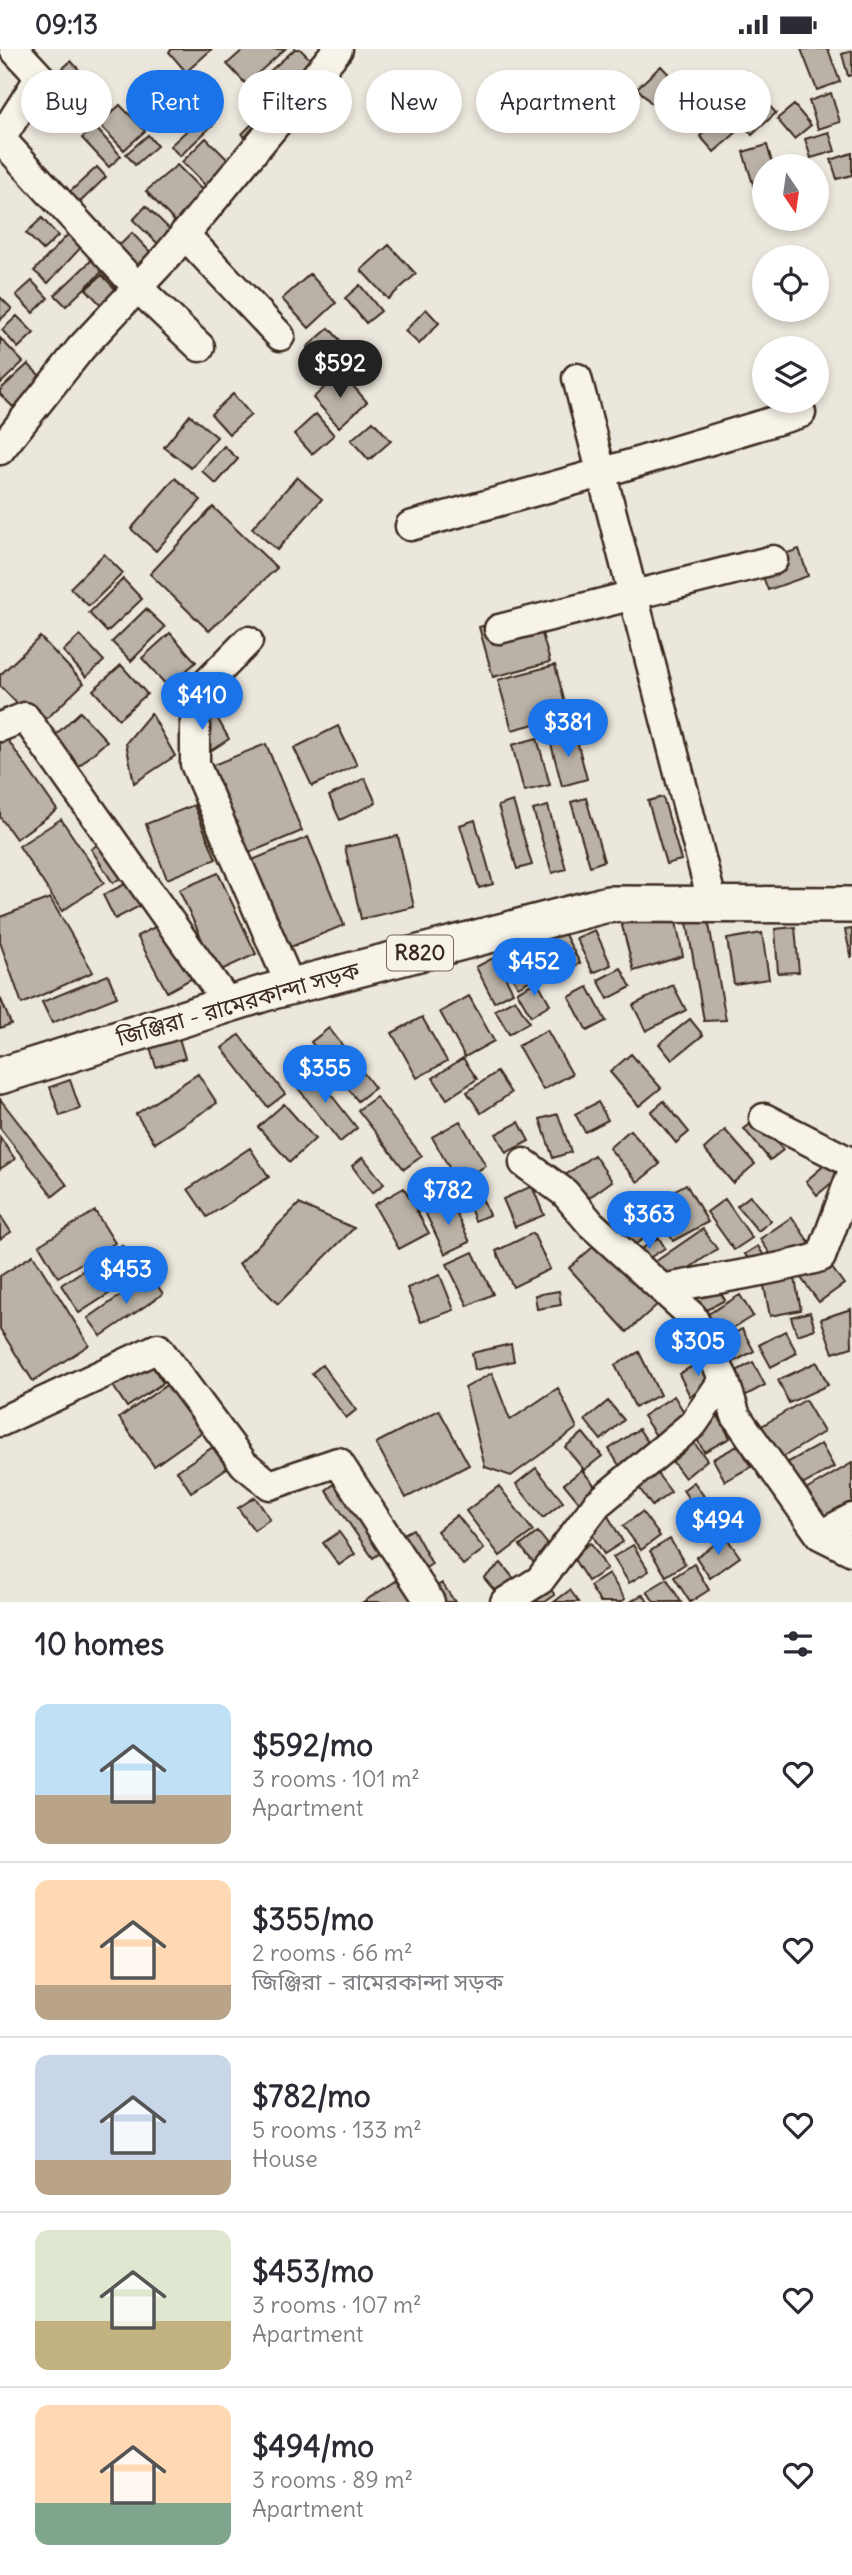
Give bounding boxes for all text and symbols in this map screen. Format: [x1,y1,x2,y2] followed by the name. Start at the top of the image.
[35,8,98,41] text: 09:13
[21,70,112,133] chip: Buy
[126,70,224,133] chip: Rent
[238,70,352,133] chip: Filters
[366,70,462,133] chip: New
[476,70,640,133] chip: Apartment
[654,70,771,133] chip: House
[752,154,830,231] north arrow
[752,154,829,413] map controls
[752,245,829,322] button: locate
[752,336,829,413] button: layers
[299,341,381,400] pin: $592
[314,348,366,377] text: $592
[161,673,243,732] pin: $410
[177,680,227,709] text: $410
[527,699,609,759] pin: $381
[544,707,592,736] text: $381
[387,935,453,971] road number: R820
[493,939,575,998] pin: $452
[508,946,560,975] text: $452
[112,955,363,1052] street label: জিঞ্জিরা - রামেরকান্দা সড়ক
[284,1045,366,1105] pin: $355
[299,1053,351,1082] text: $355
[407,1167,489,1227] pin: $782
[423,1175,473,1204] text: $782
[608,1191,690,1251] pin: $363
[623,1199,675,1228] text: $363
[85,1247,167,1306] pin: $453
[100,1254,152,1283] text: $453
[657,1319,739,1378] pin: $305
[671,1326,725,1355] text: $305
[677,1497,759,1557] pin: $494
[692,1505,744,1534] text: $494
[35,1625,164,1663] text: 10 homes
[779,1625,817,1663] icon: filters
[252,1726,373,1764] text: $592/mo
[91,1732,175,1816] icon: home
[779,1755,817,1793] icon: heart
[252,1764,420,1793] text: 3 rooms · 101 m²
[252,1793,364,1822] text: Apartment
[252,1900,374,1938] text: $355/mo
[91,1908,175,1992] icon: home
[779,1931,817,1969] icon: heart
[252,1938,413,1967] text: 2 rooms · 66 m²
[252,1967,503,1996] text: জিঞ্জিরা - রামেরকান্দা সড়ক
[252,2077,371,2115] text: $782/mo
[91,2083,175,2167] icon: home
[779,2106,817,2144] icon: heart
[252,2115,422,2144] text: 5 rooms · 133 m²
[252,2144,318,2173] text: House
[252,2252,374,2290] text: $453/mo
[91,2258,175,2342] icon: home
[779,2281,817,2319] icon: heart
[252,2290,422,2319] text: 3 rooms · 107 m²
[252,2319,364,2348] text: Apartment
[252,2427,374,2465] text: $494/mo
[91,2433,175,2517] icon: home
[779,2456,817,2494] icon: heart
[252,2465,413,2494] text: 3 rooms · 89 m²
[252,2494,364,2523] text: Apartment

